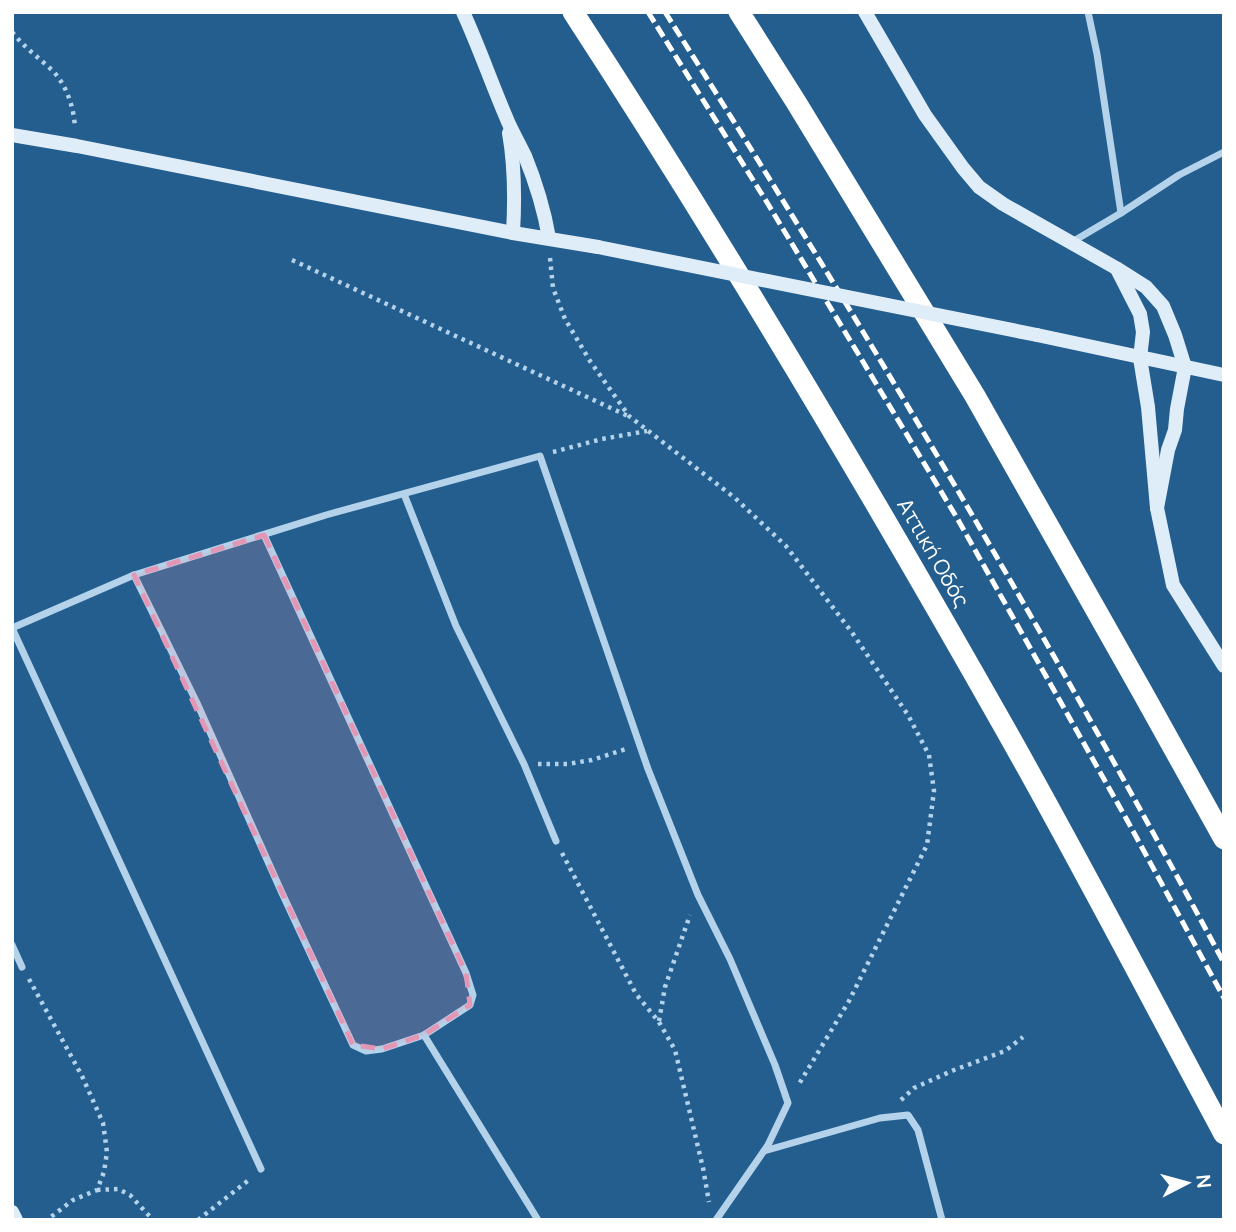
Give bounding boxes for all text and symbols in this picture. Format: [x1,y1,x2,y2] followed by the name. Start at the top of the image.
[891,493,976,612] street label: Αττική Οδός
[1152,1148,1222,1218] north arrow
[1190,1173,1218,1189] text: N

